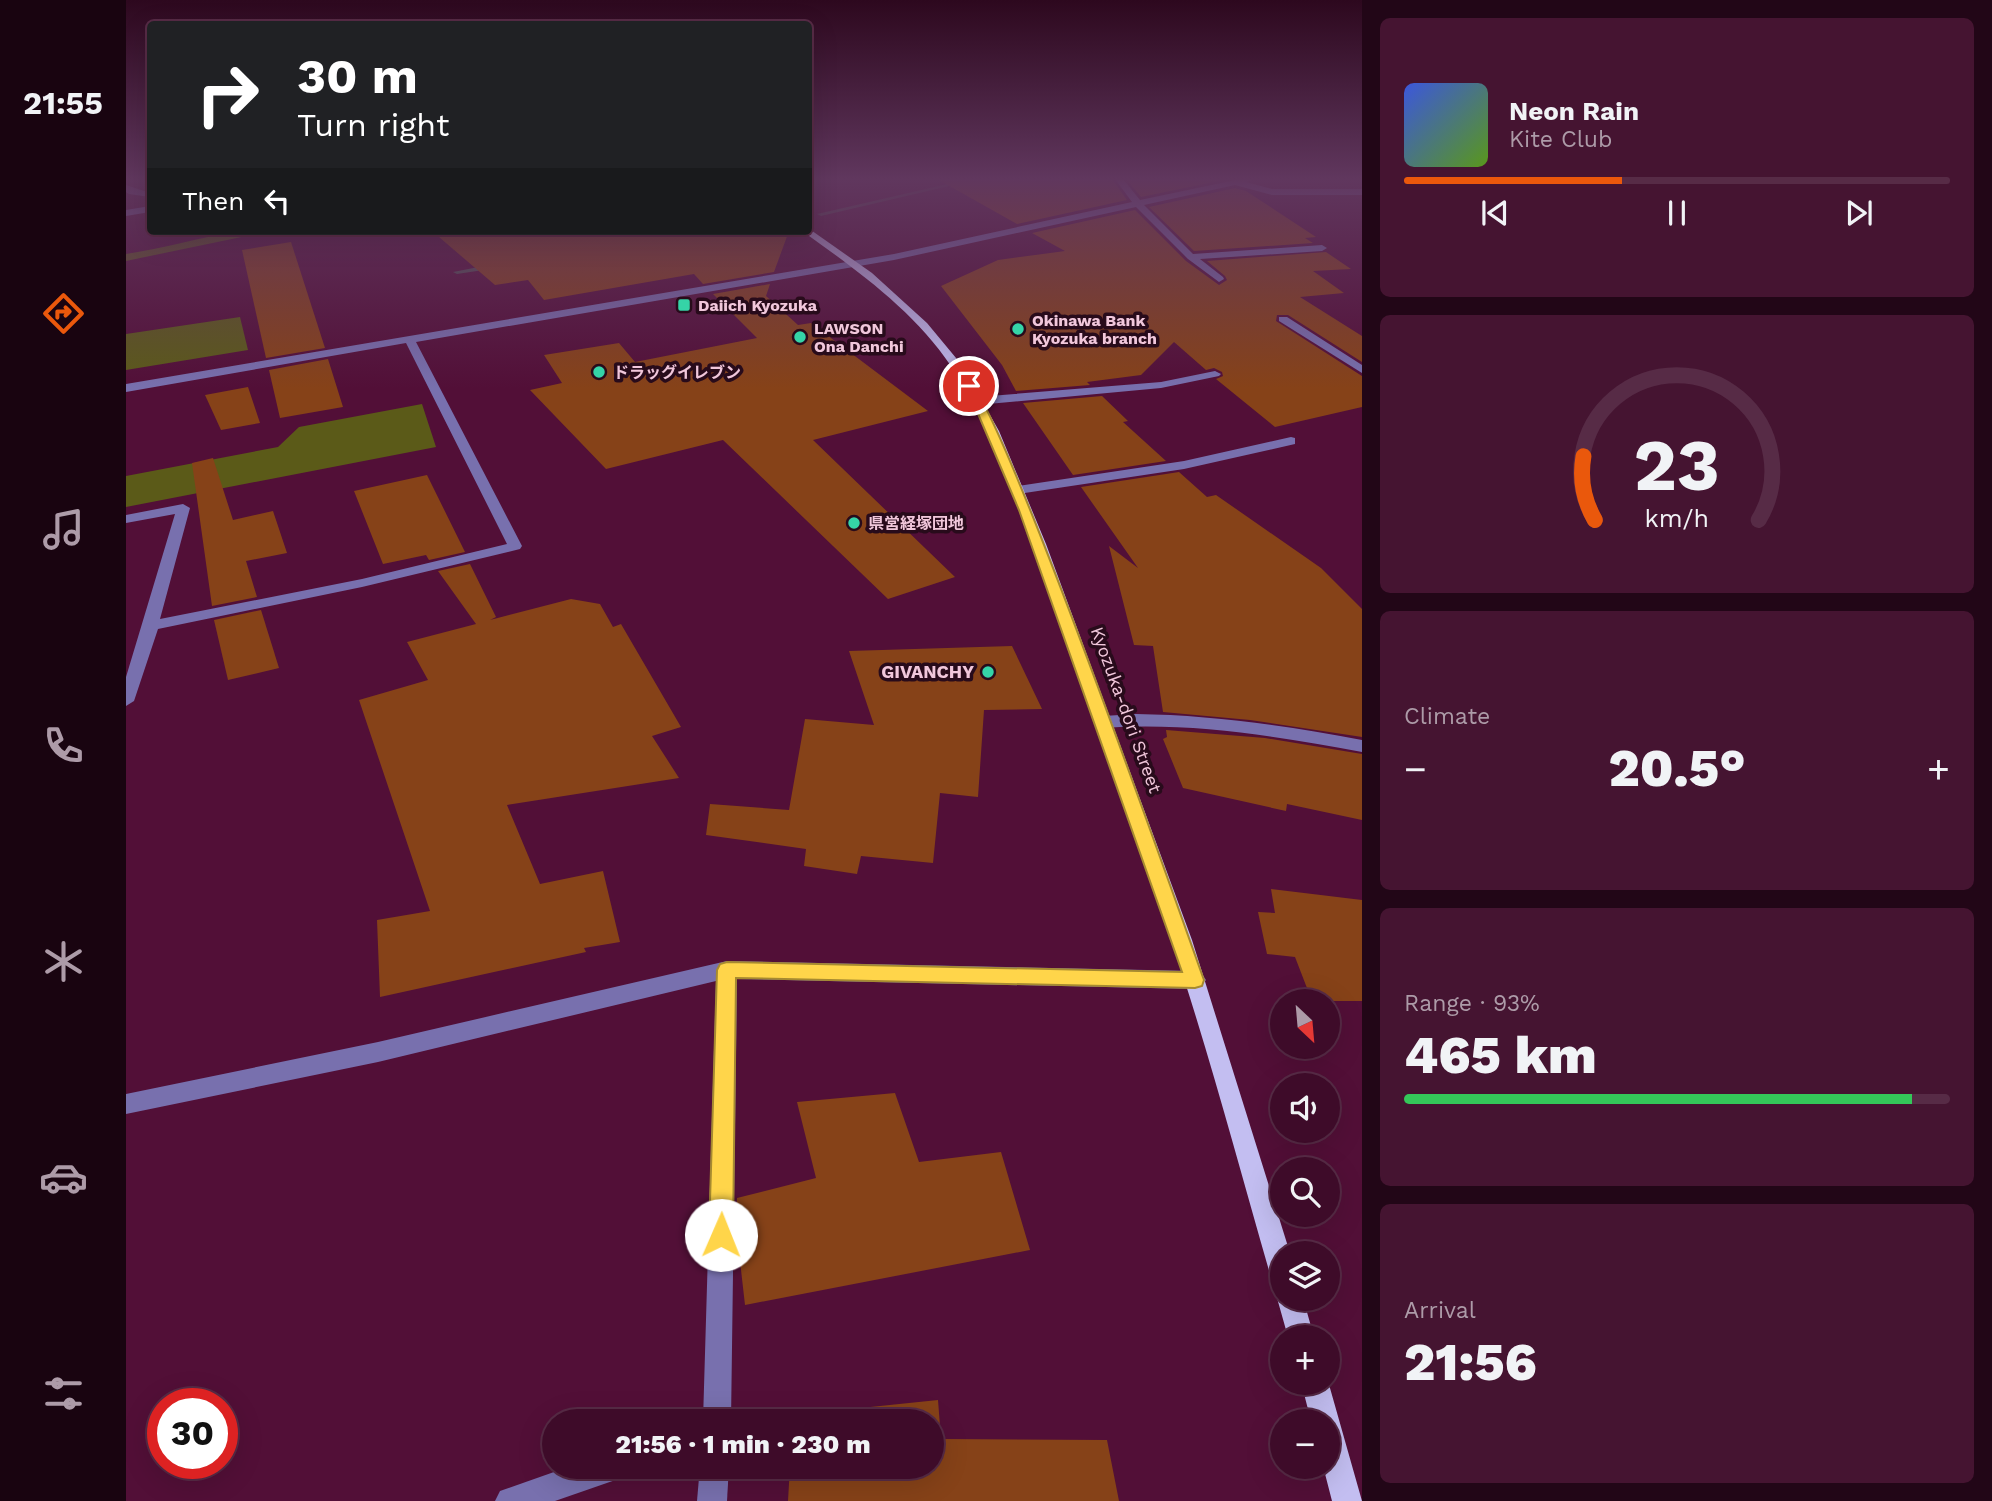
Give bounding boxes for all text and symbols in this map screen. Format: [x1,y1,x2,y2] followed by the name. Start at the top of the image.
[297,47,418,105] text: 30 m
[182,49,273,140] icon: right
[23,84,103,122] text: 21:55
[1509,96,1639,126] text: Neon Rain
[297,106,449,144] text: Turn right
[1509,126,1612,153] text: Kite Club
[258,182,296,220] icon: left
[182,186,244,216] text: Then
[1476,194,1514,232] icon: previous
[1658,194,1696,232] icon: pause
[1840,194,1878,232] icon: next
[39,289,88,338] icon: directions
[698,296,818,315] place label: Daiich Kyozuka
[676,297,692,313] marker: Daiich Kyozuka
[1032,311,1157,348] place label: Okinawa Bank Kyozuka branch
[814,319,904,356] place label: LAWSON Ona Danchi
[1010,321,1026,337] marker: Okinawa Bank Kyozuka branch
[792,329,808,345] marker: LAWSON Ona Danchi
[939,356,999,416] pin
[613,363,741,382] place label: ドラッグイレブン
[591,364,607,380] marker: ドラッグイレブン
[950,367,988,405] icon: arrive
[1634,422,1720,508] text: 23
[1645,504,1709,533] text: km/h
[39,505,88,554] icon: music
[868,514,964,533] place label: 県営経塚団地
[846,515,862,531] marker: 県営経塚団地
[1087,624,1166,796] street label: Kyozuka-dori Street
[881,661,974,682] place label: GIVANCHY
[980,664,996,680] marker: GIVANCHY
[1404,703,1490,730] text: Climate
[39,721,88,770] icon: phone
[1608,738,1746,799] text: 20.5°
[1404,747,1427,791] text: −
[1927,747,1950,791] text: +
[39,937,88,986] icon: climate
[1270,989,1340,1059] north arrow
[1270,989,1340,1479] map controls
[1404,990,1540,1017] text: Range · 93%
[1404,1025,1597,1086] text: 465 km
[1270,1073,1340,1143] button: sound
[39,1153,88,1202] icon: car
[1270,1157,1340,1227] button: search
[684,1198,758,1272] position arrow
[1270,1241,1340,1311] button: layers
[1404,1297,1476,1324] text: Arrival
[1270,1325,1340,1395] button: +
[1404,1332,1537,1393] text: 21:56
[39,1369,88,1418] icon: filters
[147,1388,238,1479] speed limit sign: 30
[1270,1409,1340,1479] button: −
[615,1429,871,1459] text: 21:56 · 1 min · 230 m

